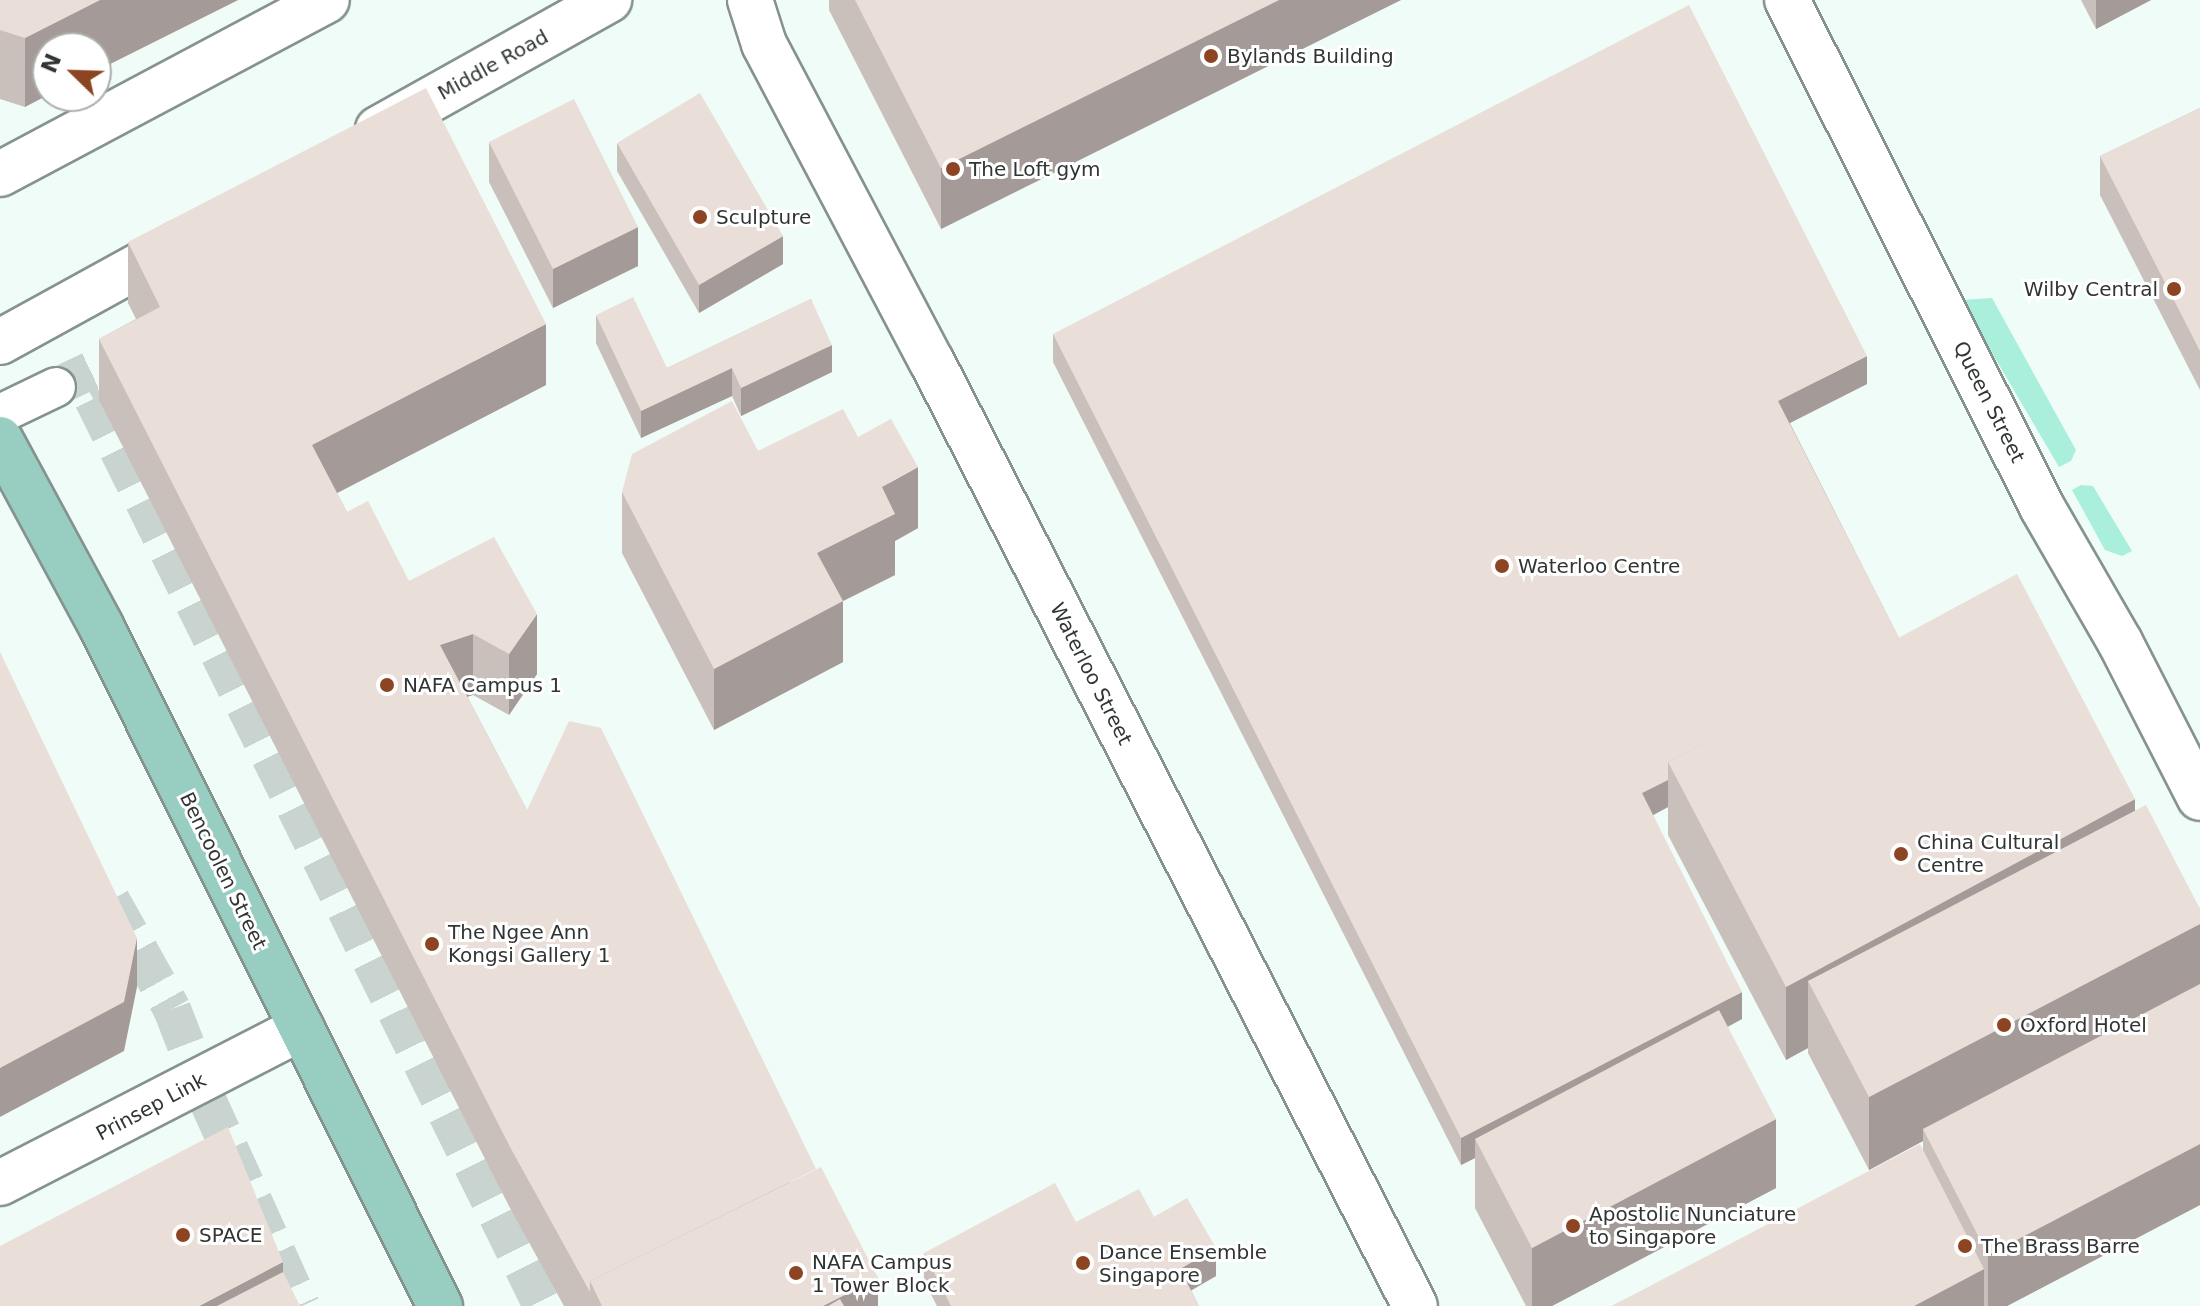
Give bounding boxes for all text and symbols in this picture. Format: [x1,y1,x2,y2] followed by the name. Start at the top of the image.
[434,25,552,105] street label: Middle Road
[32,32,112,112] north arrow
[1227,44,1394,68] place label: Bylands Building
[1202,47,1220,65] marker: Bylands Building
[36,50,66,77] text: N
[969,157,1100,181] place label: The Loft gym
[944,160,962,178] marker: The Loft gym
[716,205,811,229] place label: Sculpture
[691,208,709,226] marker: Sculpture
[2024,277,2158,301] place label: Wilby Central
[2165,280,2183,298] marker: Wilby Central
[1948,337,2030,467] street label: Queen Street
[1518,554,1680,578] place label: Waterloo Centre
[1493,557,1511,575] marker: Waterloo Centre
[1045,599,1137,749] street label: Waterloo Street
[403,673,562,697] place label: NAFA Campus 1
[378,676,396,694] marker: NAFA Campus 1
[175,789,271,953] street label: Bencoolen Street
[1917,830,2059,877] place label: China Cultural Centre
[1892,845,1910,863] marker: China Cultural Centre
[448,920,610,967] place label: The Ngee Ann Kongsi Gallery 1
[423,935,441,953] marker: The Ngee Ann Kongsi Gallery 1
[2020,1013,2147,1037] place label: Oxford Hotel
[1995,1016,2013,1034] marker: Oxford Hotel
[92,1068,210,1146] street label: Prinsep Link
[1589,1202,1796,1249] place label: Apostolic Nunciature to Singapore
[1564,1217,1582,1235] marker: Apostolic Nunciature to Singapore
[199,1223,262,1247] place label: SPACE
[174,1226,192,1244] marker: SPACE
[1981,1234,2140,1258] place label: The Brass Barre
[1956,1237,1974,1255] marker: The Brass Barre
[1099,1240,1267,1287] place label: Dance Ensemble Singapore
[812,1250,952,1297] place label: NAFA Campus 1 Tower Block
[1074,1254,1092,1272] marker: Dance Ensemble Singapore
[787,1264,805,1282] marker: NAFA Campus 1 Tower Block

